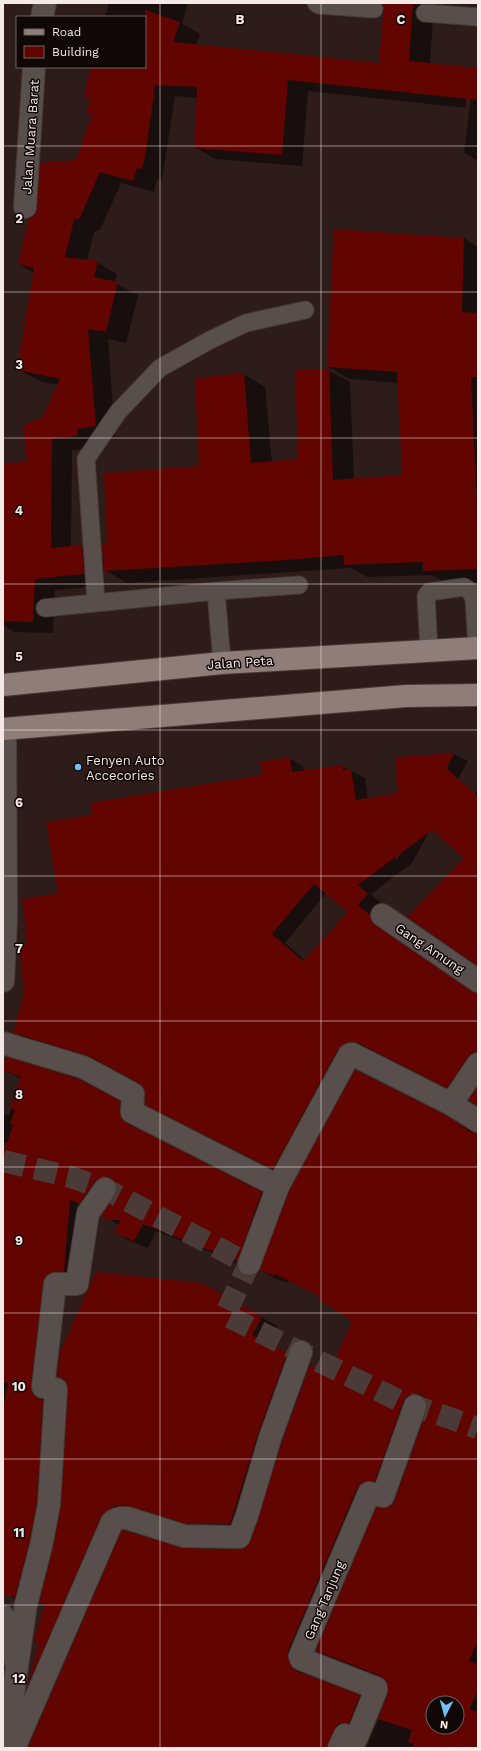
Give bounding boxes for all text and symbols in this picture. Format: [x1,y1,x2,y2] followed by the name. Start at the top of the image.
[236,12,245,27] text: B
[397,12,406,27] text: C
[16,16,146,68] legend
[52,25,81,39] text: Road
[52,45,99,59] text: Building
[19,79,42,195] street label: Jalan Muara Barat
[15,211,23,226] text: 2
[15,357,23,372] text: 3
[15,503,24,518] text: 4
[15,649,23,664] text: 5
[206,653,274,672] street label: Jalan Peta
[86,753,165,783] place label: Fenyen Auto Accecories
[73,762,83,772] marker: Fenyen Auto Accecories
[15,795,23,810] text: 6
[393,920,467,977] street label: Gang Amung
[15,941,23,956] text: 7
[15,1087,23,1102] text: 8
[15,1233,23,1248] text: 9
[12,1379,26,1394] text: 10
[13,1525,25,1540] text: 11
[301,1558,348,1642] street label: Gang Tanjung
[12,1671,26,1686] text: 12
[425,1695,465,1735] north arrow
[439,1718,449,1731] text: N

